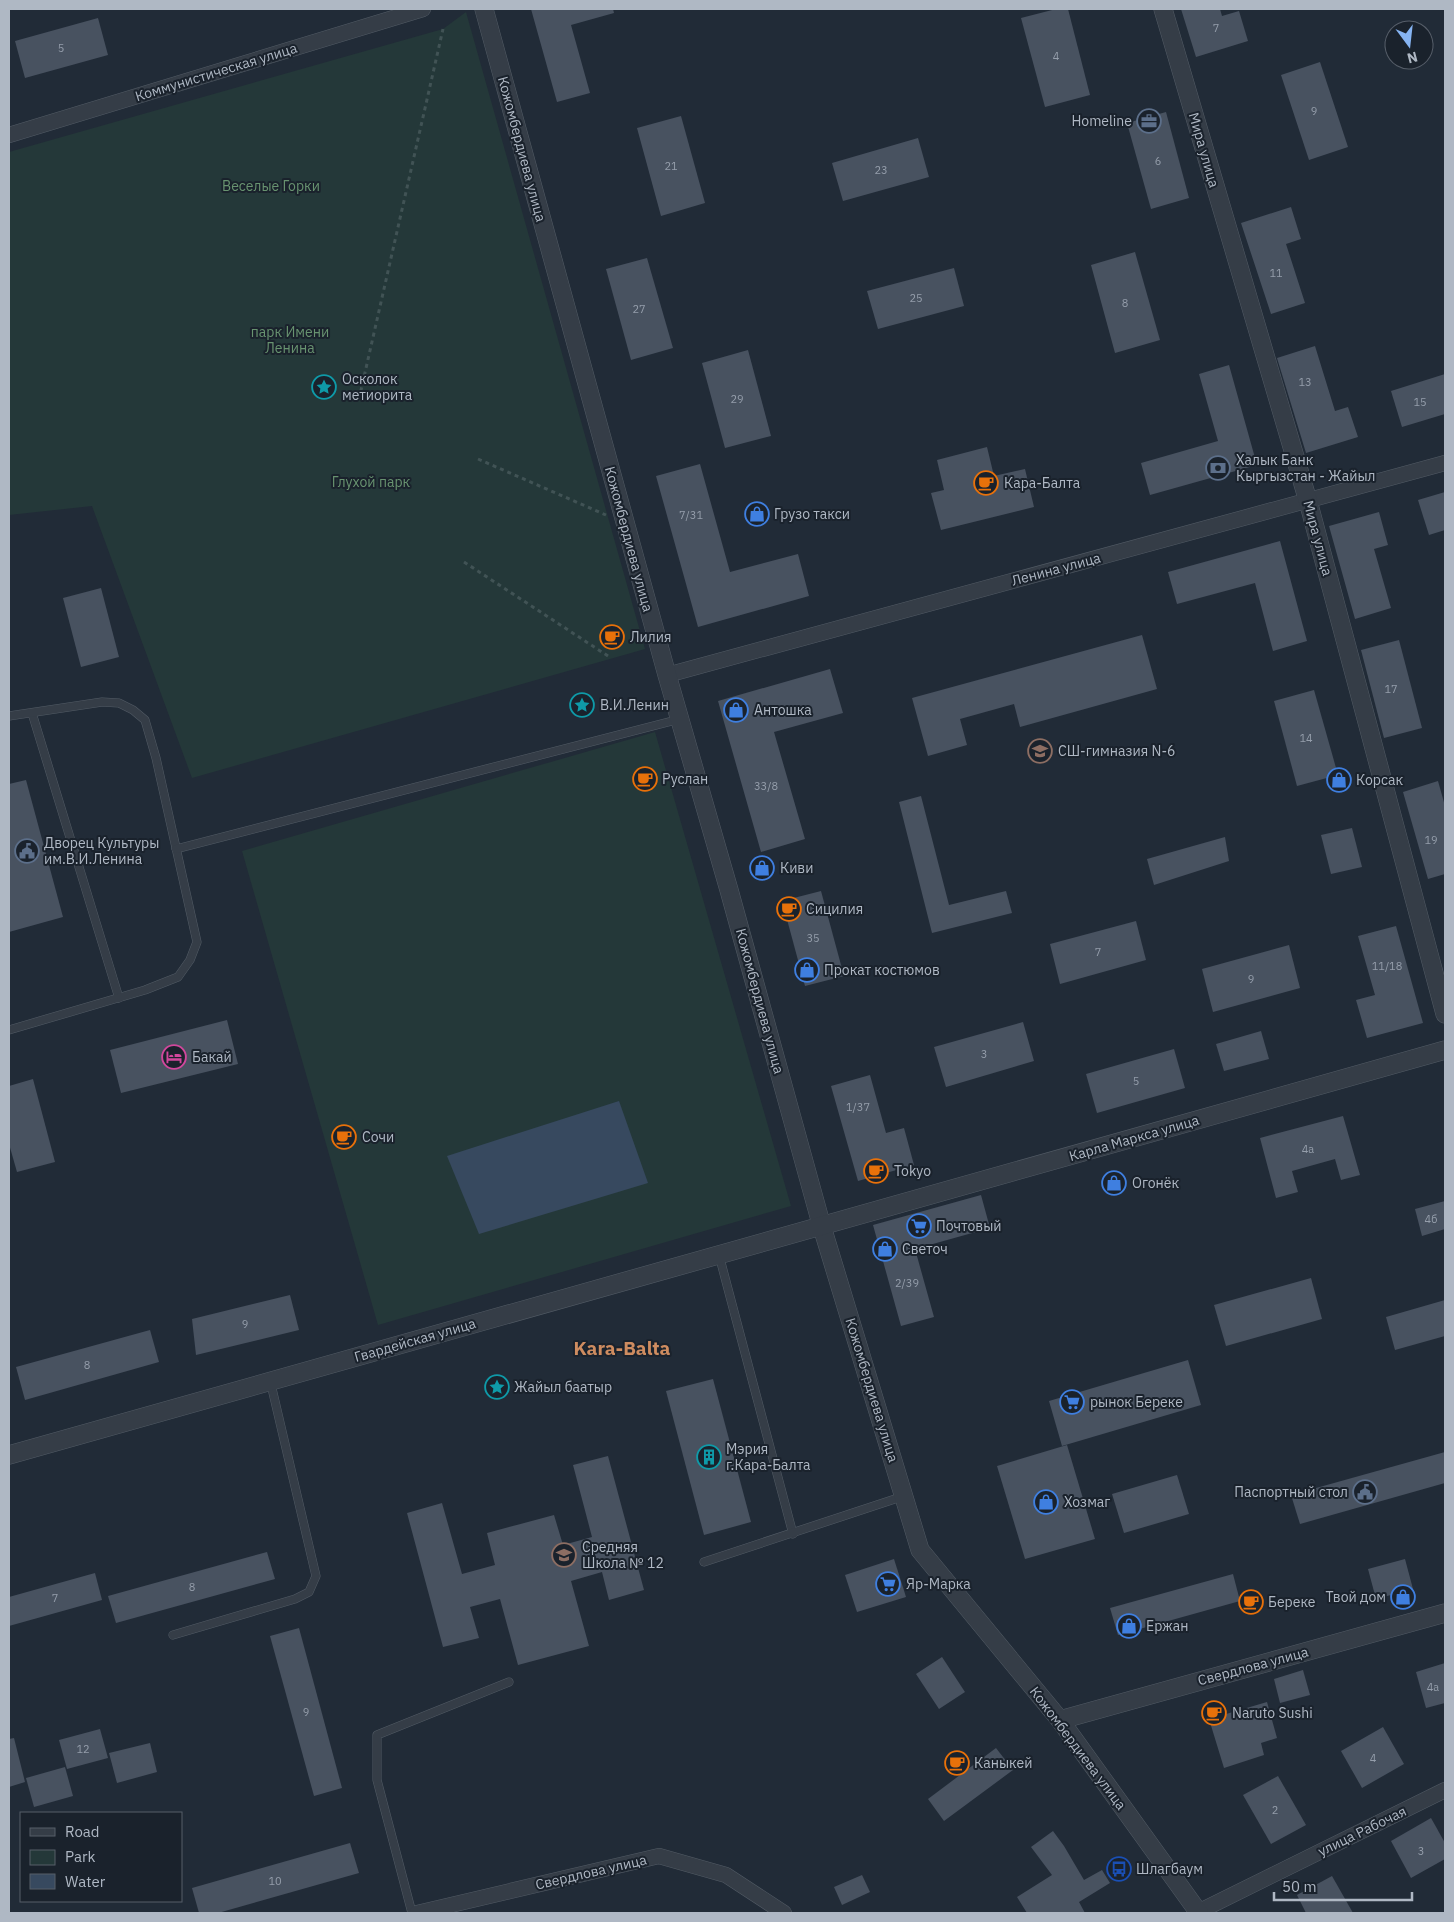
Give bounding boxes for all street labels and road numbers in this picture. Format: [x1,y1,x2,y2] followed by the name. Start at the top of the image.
[133,39,300,105] street label: Коммунистическая улица
[494,74,550,224] street label: Кожомбердиева улица
[1185,110,1223,190] street label: Мира улица
[601,464,657,614] street label: Кожомбердиева улица
[1299,498,1337,578] street label: Мира улица
[1009,548,1103,590] street label: Ленина улица
[732,926,788,1076] street label: Кожомбердиева улица
[1067,1111,1202,1165] street label: Карла Маркса улица
[352,1314,478,1366] street label: Гвардейская улица
[841,1316,903,1465] street label: Кожомбердиева улица
[1196,1642,1311,1689] street label: Свердлова улица
[1026,1683,1131,1814] street label: Кожомбердиева улица
[1315,1802,1409,1860] street label: улица Рабочая
[534,1850,649,1894] street label: Свердлова улица

